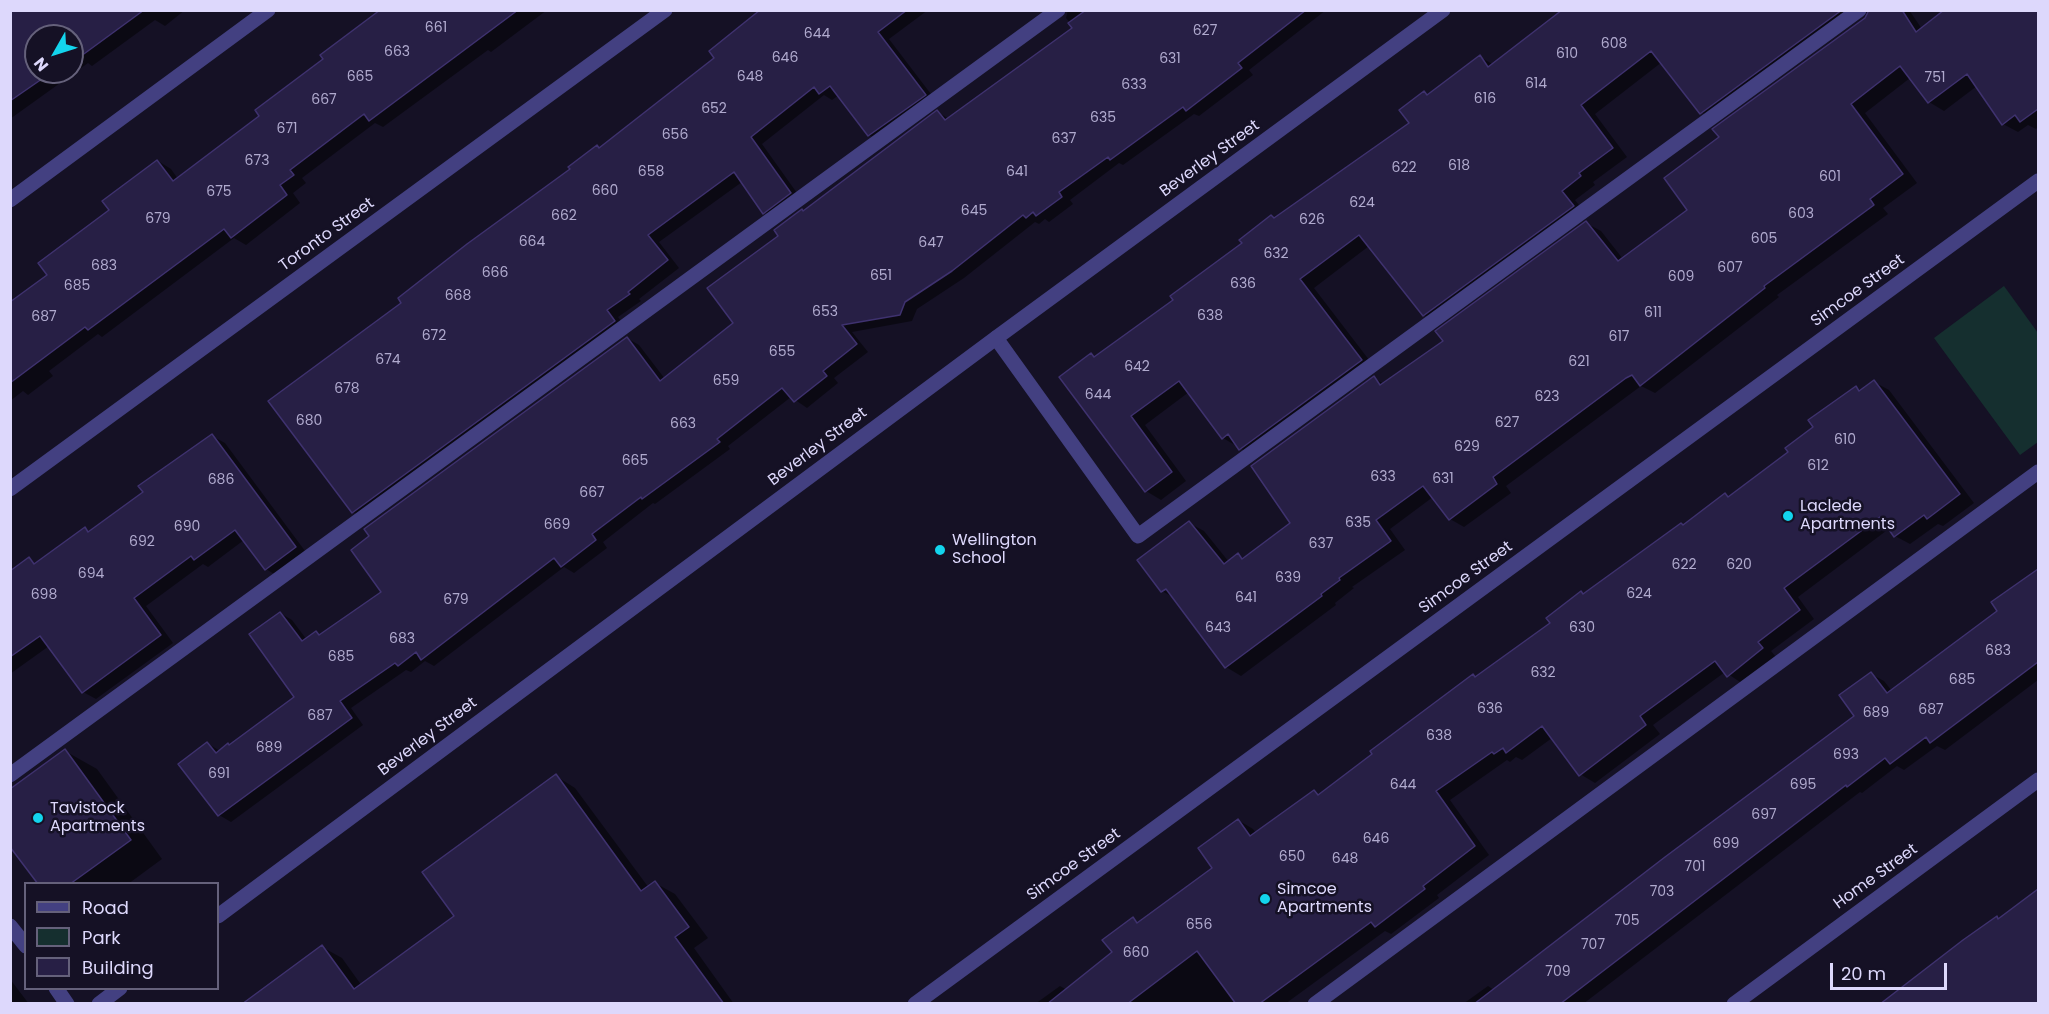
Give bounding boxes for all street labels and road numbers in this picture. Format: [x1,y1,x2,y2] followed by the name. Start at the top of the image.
[1156,116,1264,202] street label: Beverley Street
[276,194,378,276] street label: Toronto Street
[1808,251,1908,331] street label: Simcoe Street
[765,404,871,490] street label: Beverley Street
[1416,538,1516,618] street label: Simcoe Street
[375,694,481,780] street label: Beverley Street
[1024,825,1124,905] street label: Simcoe Street
[1830,840,1922,914] street label: Home Street

